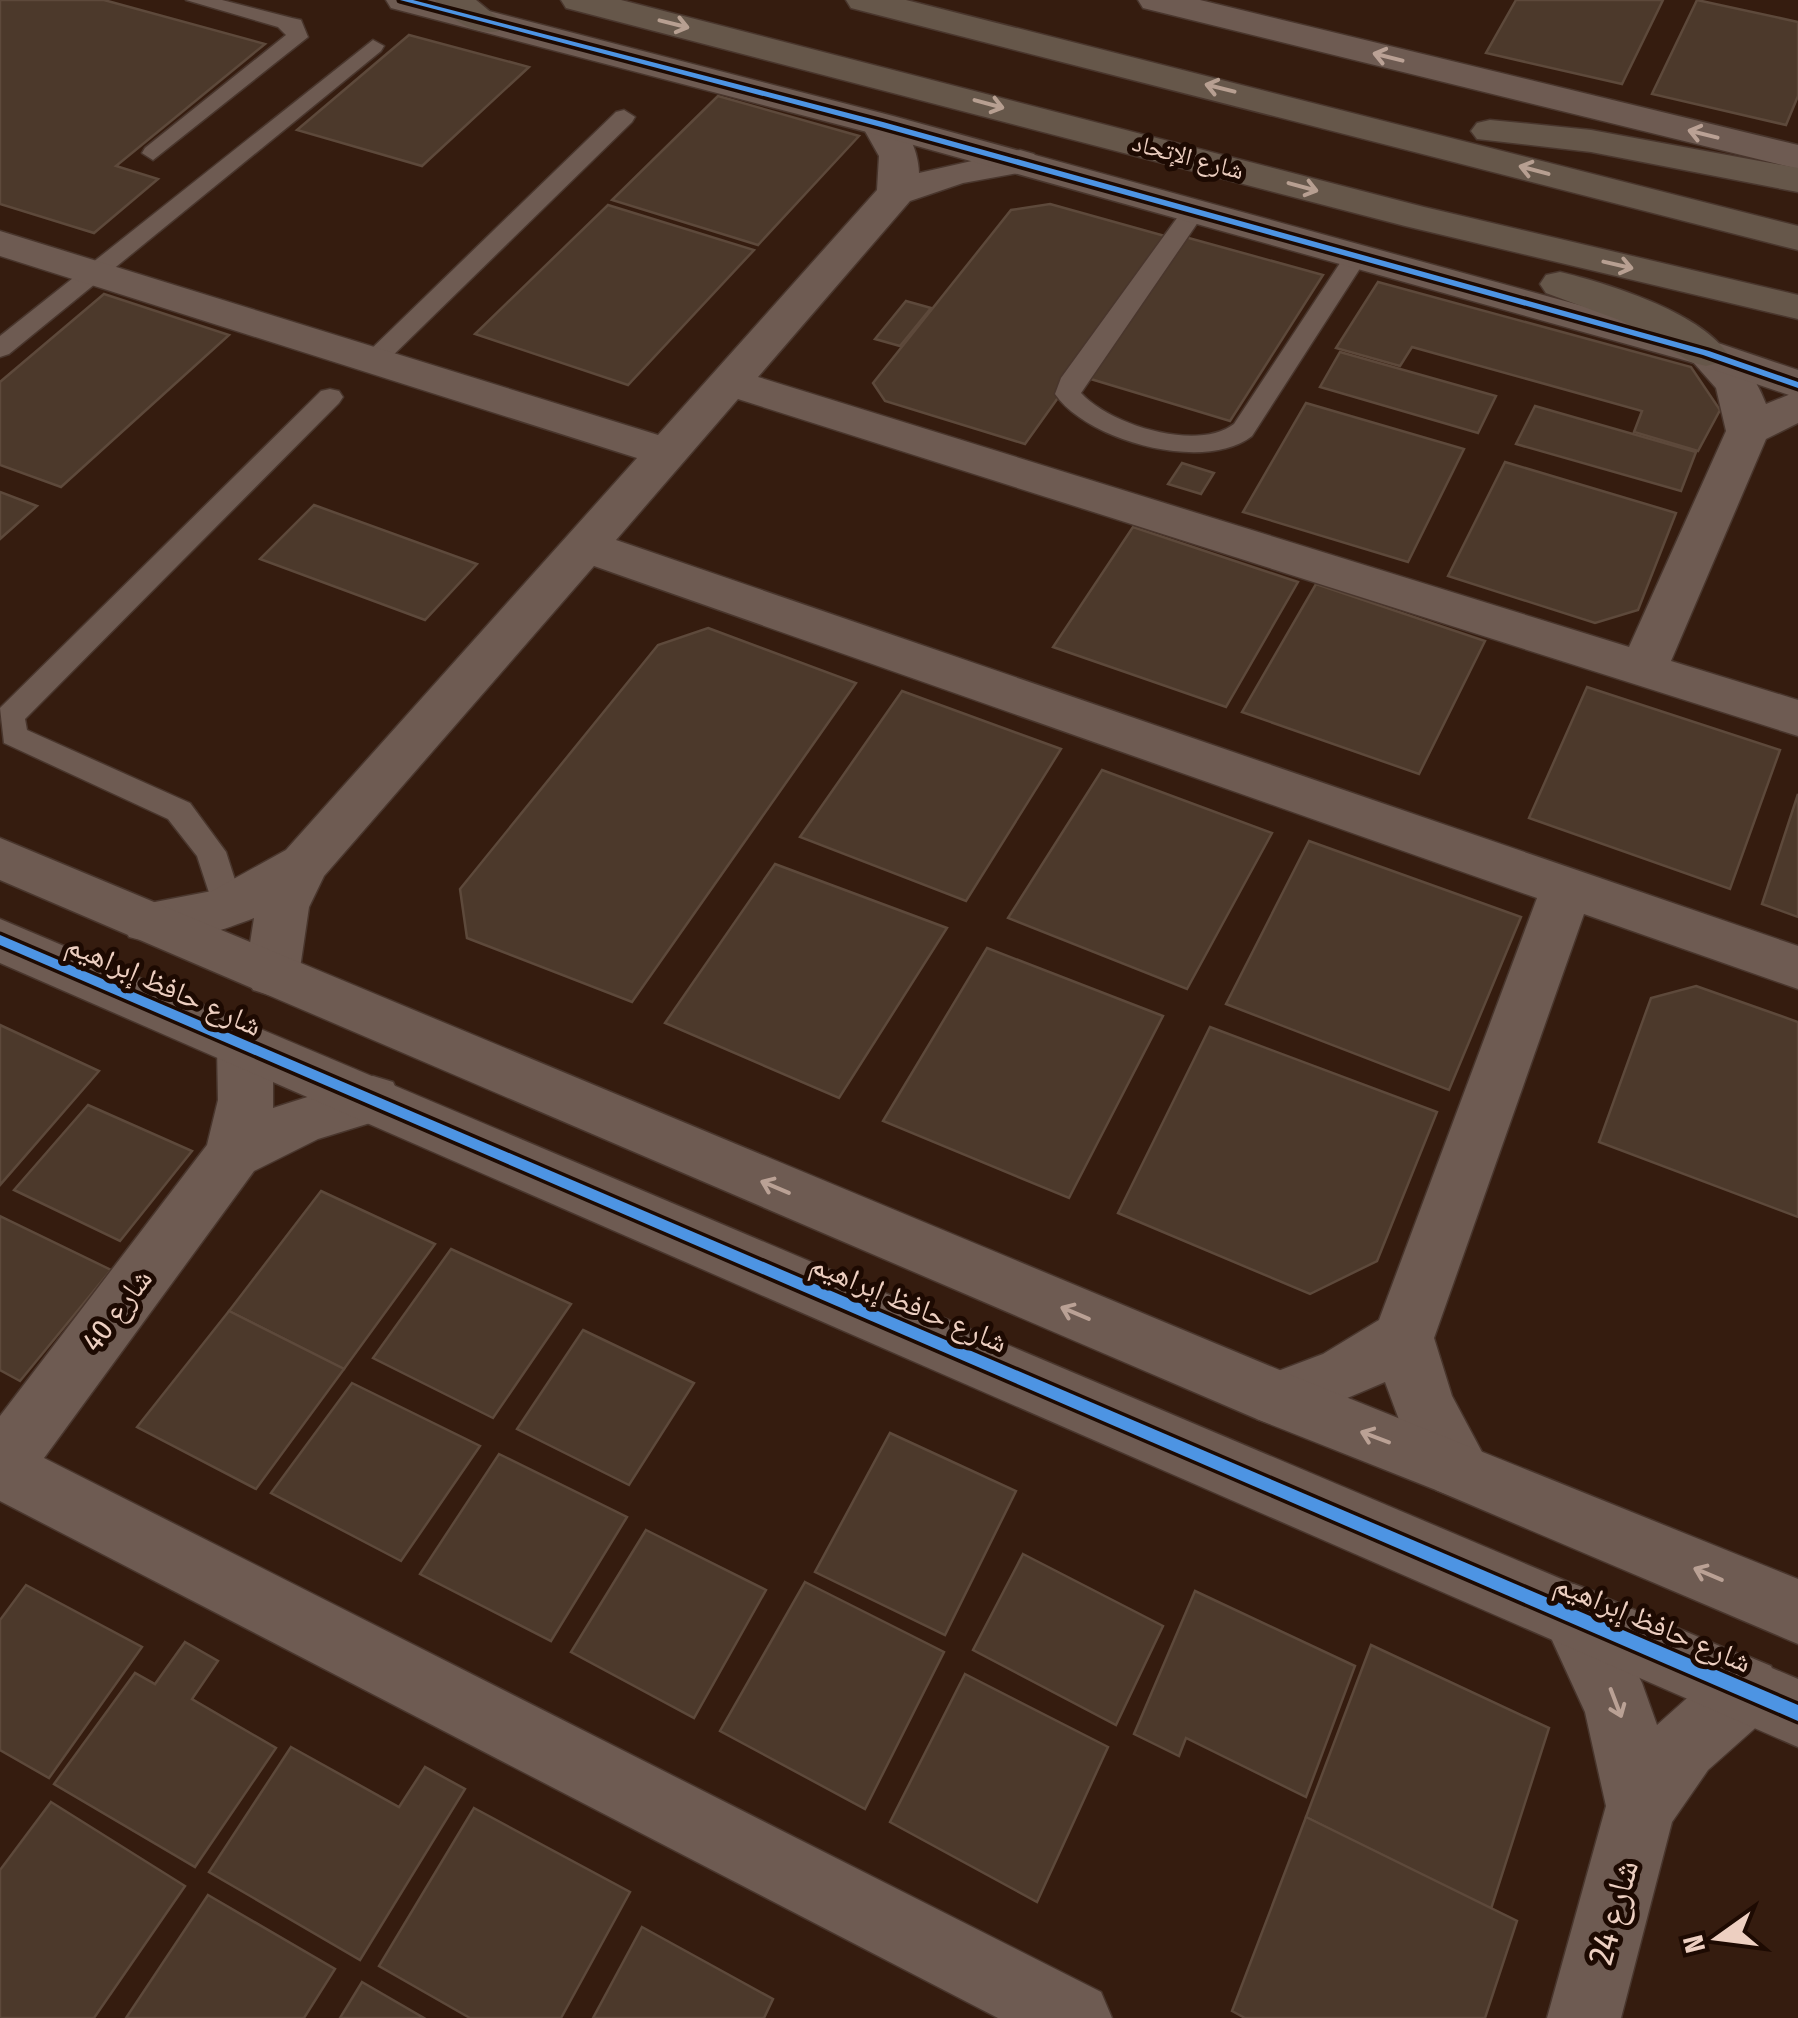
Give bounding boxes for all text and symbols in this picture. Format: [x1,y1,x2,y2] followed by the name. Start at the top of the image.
[657,16,689,34] one-way arrow
[1373,46,1404,65] one-way arrow
[1205,78,1236,97] one-way arrow
[972,96,1004,115] one-way arrow
[1688,124,1720,142] one-way arrow
[1129,128,1247,186] street label: شارع الإتحاد
[1519,159,1550,178] one-way arrow
[1287,179,1318,198] one-way arrow
[1601,257,1633,275] one-way arrow
[60,926,267,1046] street label: شارع حافظ إبراهيم
[761,1177,791,1195] one-way arrow
[804,1245,1013,1362] street label: شارع حافظ إبراهيم
[74,1262,161,1359] street label: شارع 40
[1060,1303,1091,1321] one-way arrow
[1361,1426,1391,1444] one-way arrow
[1693,1564,1724,1582] one-way arrow
[1548,1565,1757,1682] street label: شارع حافظ إبراهيم
[1608,1687,1626,1718] one-way arrow
[1579,1855,1648,1969] street label: شارع 24
[1668,1888,1768,1988] north arrow
[1676,1932,1712,1956] text: N

